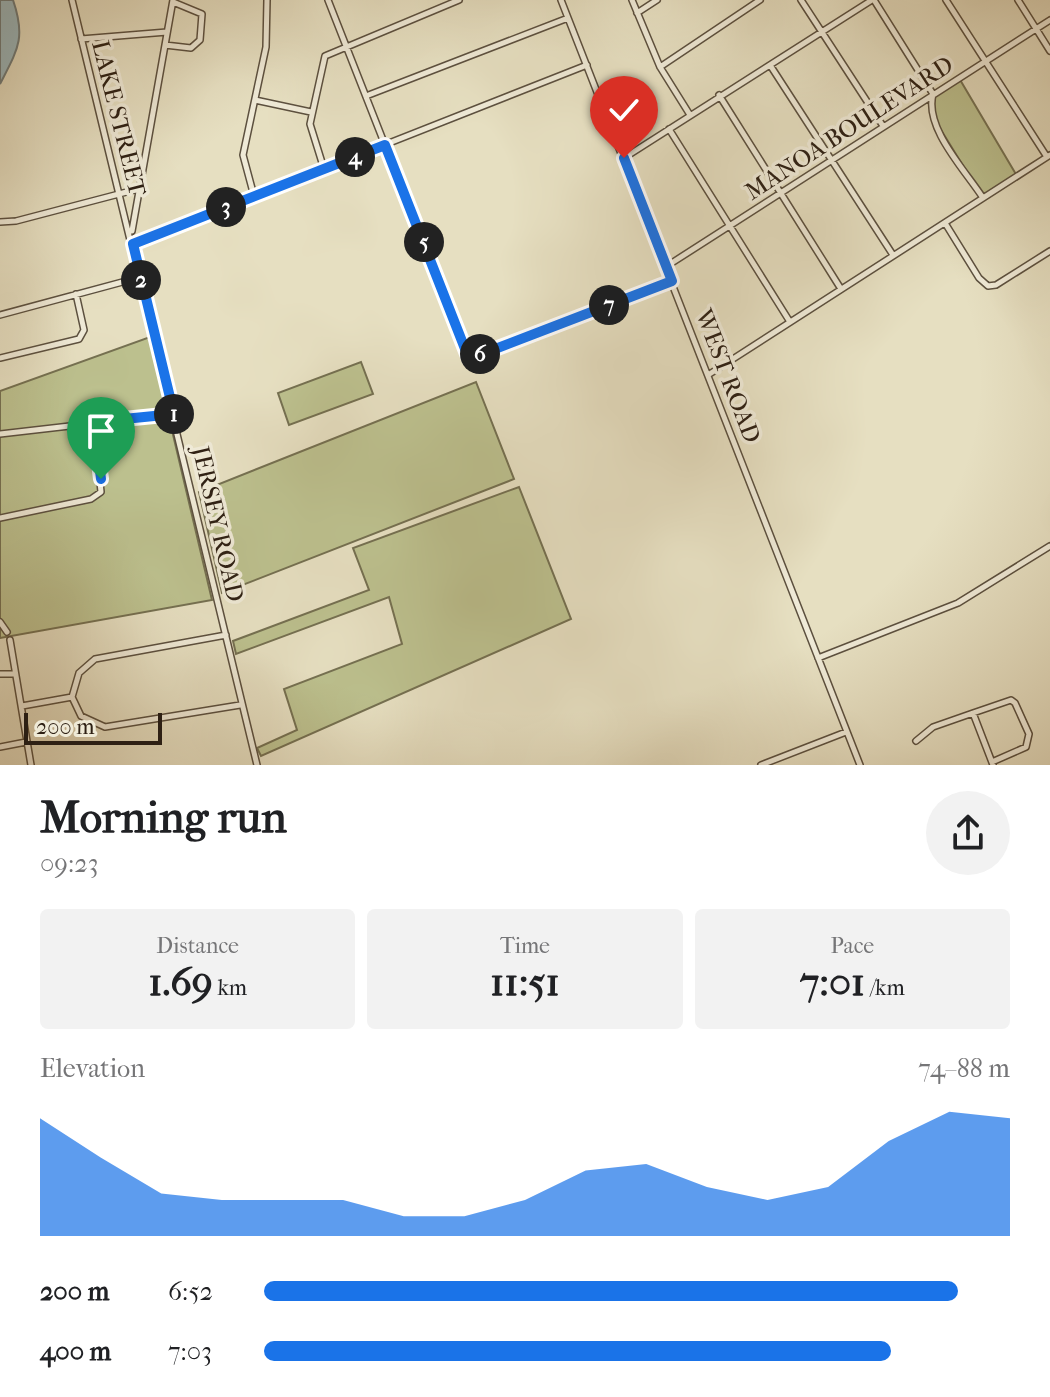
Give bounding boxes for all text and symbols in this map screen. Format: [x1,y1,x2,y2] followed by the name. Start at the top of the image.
[86,37,152,199] street label: LAKE STREET
[740,50,958,206] street label: MANOA BOULEVARD
[590,76,658,158] pin
[602,88,646,132] icon: check
[335,137,375,177] pin: 4
[349,144,362,170] text: 4
[206,187,246,227] pin: 3
[221,194,231,220] text: 3
[404,222,444,262] pin: 5
[419,229,429,255] text: 5
[121,260,161,300] pin: 2
[135,267,147,293] text: 2
[589,285,629,325] pin: 7
[604,292,614,318] text: 7
[689,304,766,447] street label: WEST ROAD
[460,334,500,374] pin: 6
[474,341,486,367] text: 6
[154,394,194,434] pin: 1
[67,397,135,479] pin
[170,401,178,427] text: 1
[79,409,123,453] icon: arrive
[186,442,250,605] street label: JERSEY ROAD
[24,709,162,745] scale bar
[36,714,95,740] text: 200 m
[926,791,1010,875] button: share
[40,792,287,843] text: Morning run
[40,848,98,879] text: 09:23
[156,933,239,959] text: Distance
[500,933,550,959] text: Time
[830,933,874,959] text: Pace
[148,959,213,1005] text: 1.69
[490,959,560,1005] text: 11:51
[800,959,865,1005] text: 7:01
[213,975,247,1001] text: km
[865,975,905,1001] text: /km
[40,1053,145,1084] text: Elevation
[918,1053,1010,1084] text: 74–88 m
[40,1276,109,1307] text: 200 m
[168,1276,213,1307] text: 6:52
[40,1336,111,1367] text: 400 m
[168,1336,212,1367] text: 7:03

